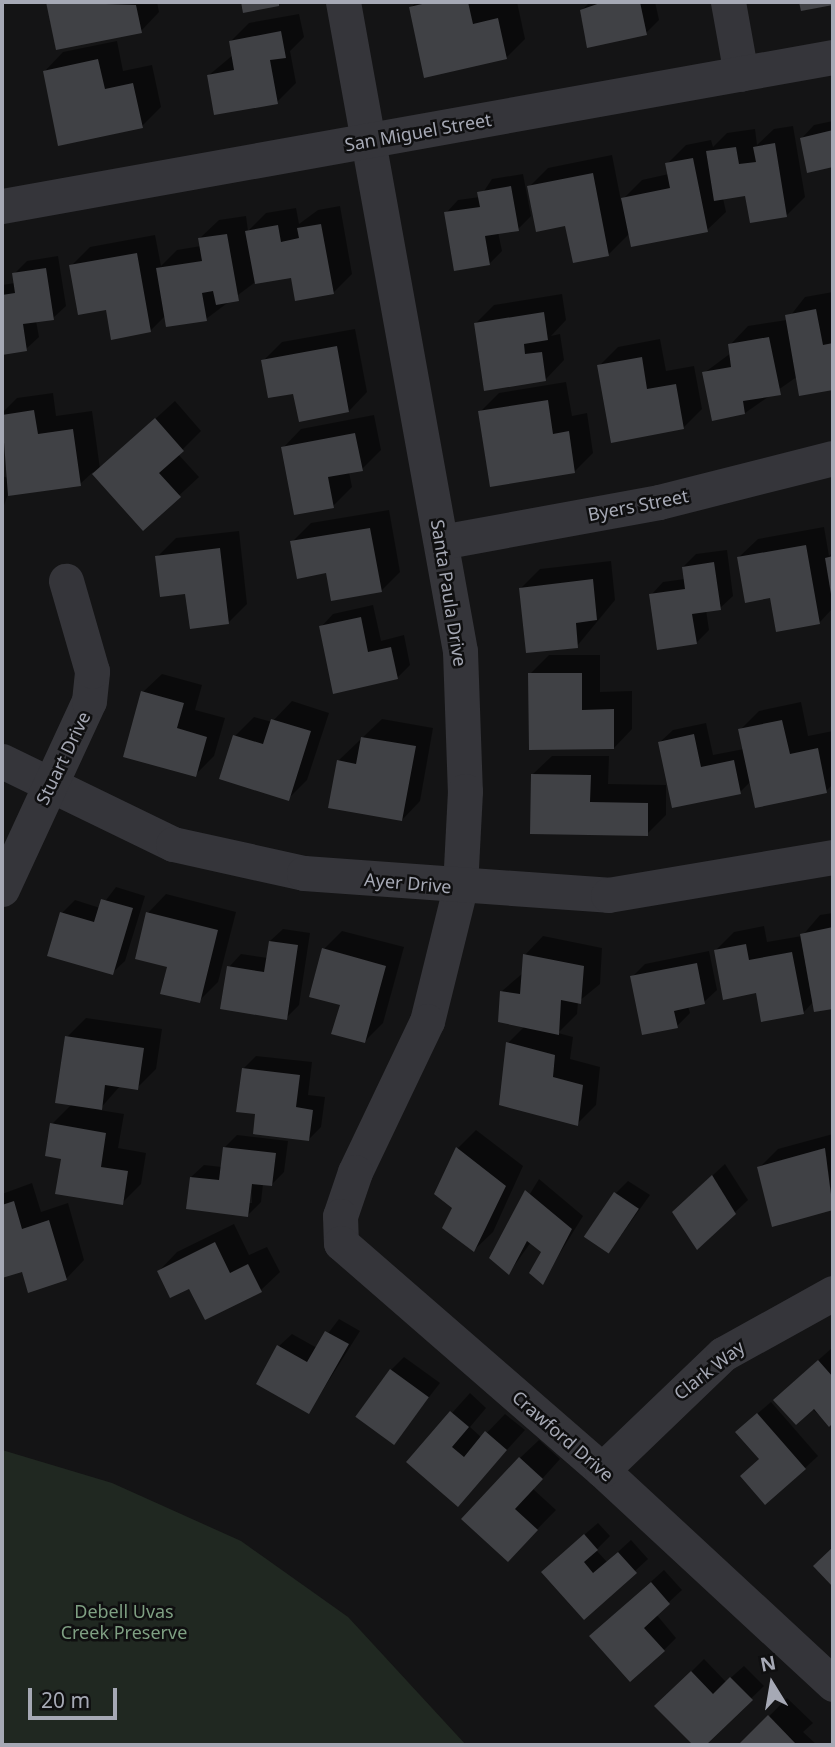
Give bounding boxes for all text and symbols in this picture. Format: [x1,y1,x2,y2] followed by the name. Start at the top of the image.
[343,108,493,156] street label: San Miguel Street
[586,485,690,525] street label: Byers Street
[427,518,471,668] street label: Santa Paula Drive
[31,708,95,808] street label: Stuart Drive
[363,868,453,898] street label: Ayer Drive
[669,1336,749,1404] street label: Clark Way
[508,1386,618,1486] street label: Crawford Drive
[61,1601,187,1644] park label: Debell Uvas Creek Preserve
[737,1649,807,1719] north arrow
[758,1649,778,1678] text: N
[32,1674,121,1718] scale bar
[41,1686,90,1714] text: 20 m

